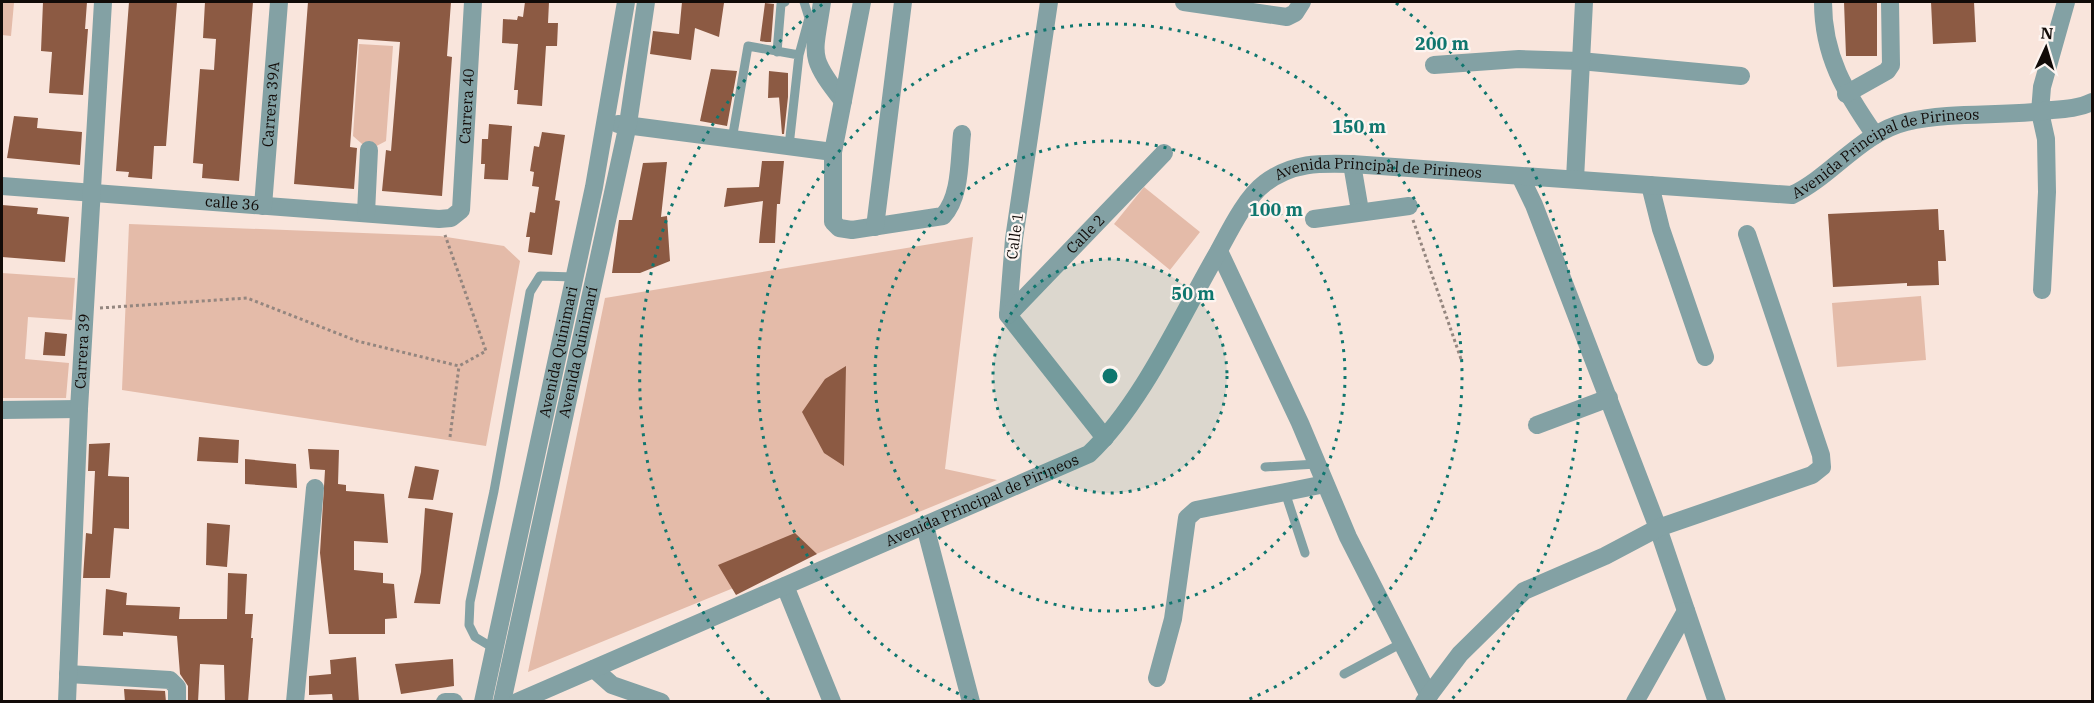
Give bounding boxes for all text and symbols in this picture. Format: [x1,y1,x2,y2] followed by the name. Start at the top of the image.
[2016,18,2076,78] north arrow
[2040,23,2054,43] text: N
[1415,32,1470,55] text: 200 m
[258,60,283,148] street label: Carrera 39A
[455,68,478,144] street label: Carrera 40
[1788,104,1980,202] street label: Avenida Principal de Pirineos
[1332,115,1387,138] text: 150 m
[1271,154,1483,184] street label: Avenida Principal de Pirineos
[204,191,260,214] street label: calle 36
[1249,198,1304,221] text: 100 m
[1062,210,1109,258] street label: Calle 2
[1002,211,1027,261] street label: Calle 1
[1171,282,1215,305] text: 50 m
[535,284,581,419] street label: Avenida Quinimari
[554,284,601,420] street label: Avenida Quinimarí
[70,313,94,390] street label: Carrera 39
[1100,366,1120,386] centre of rings
[882,450,1082,550] street label: Avenida Principal de Pirineos

